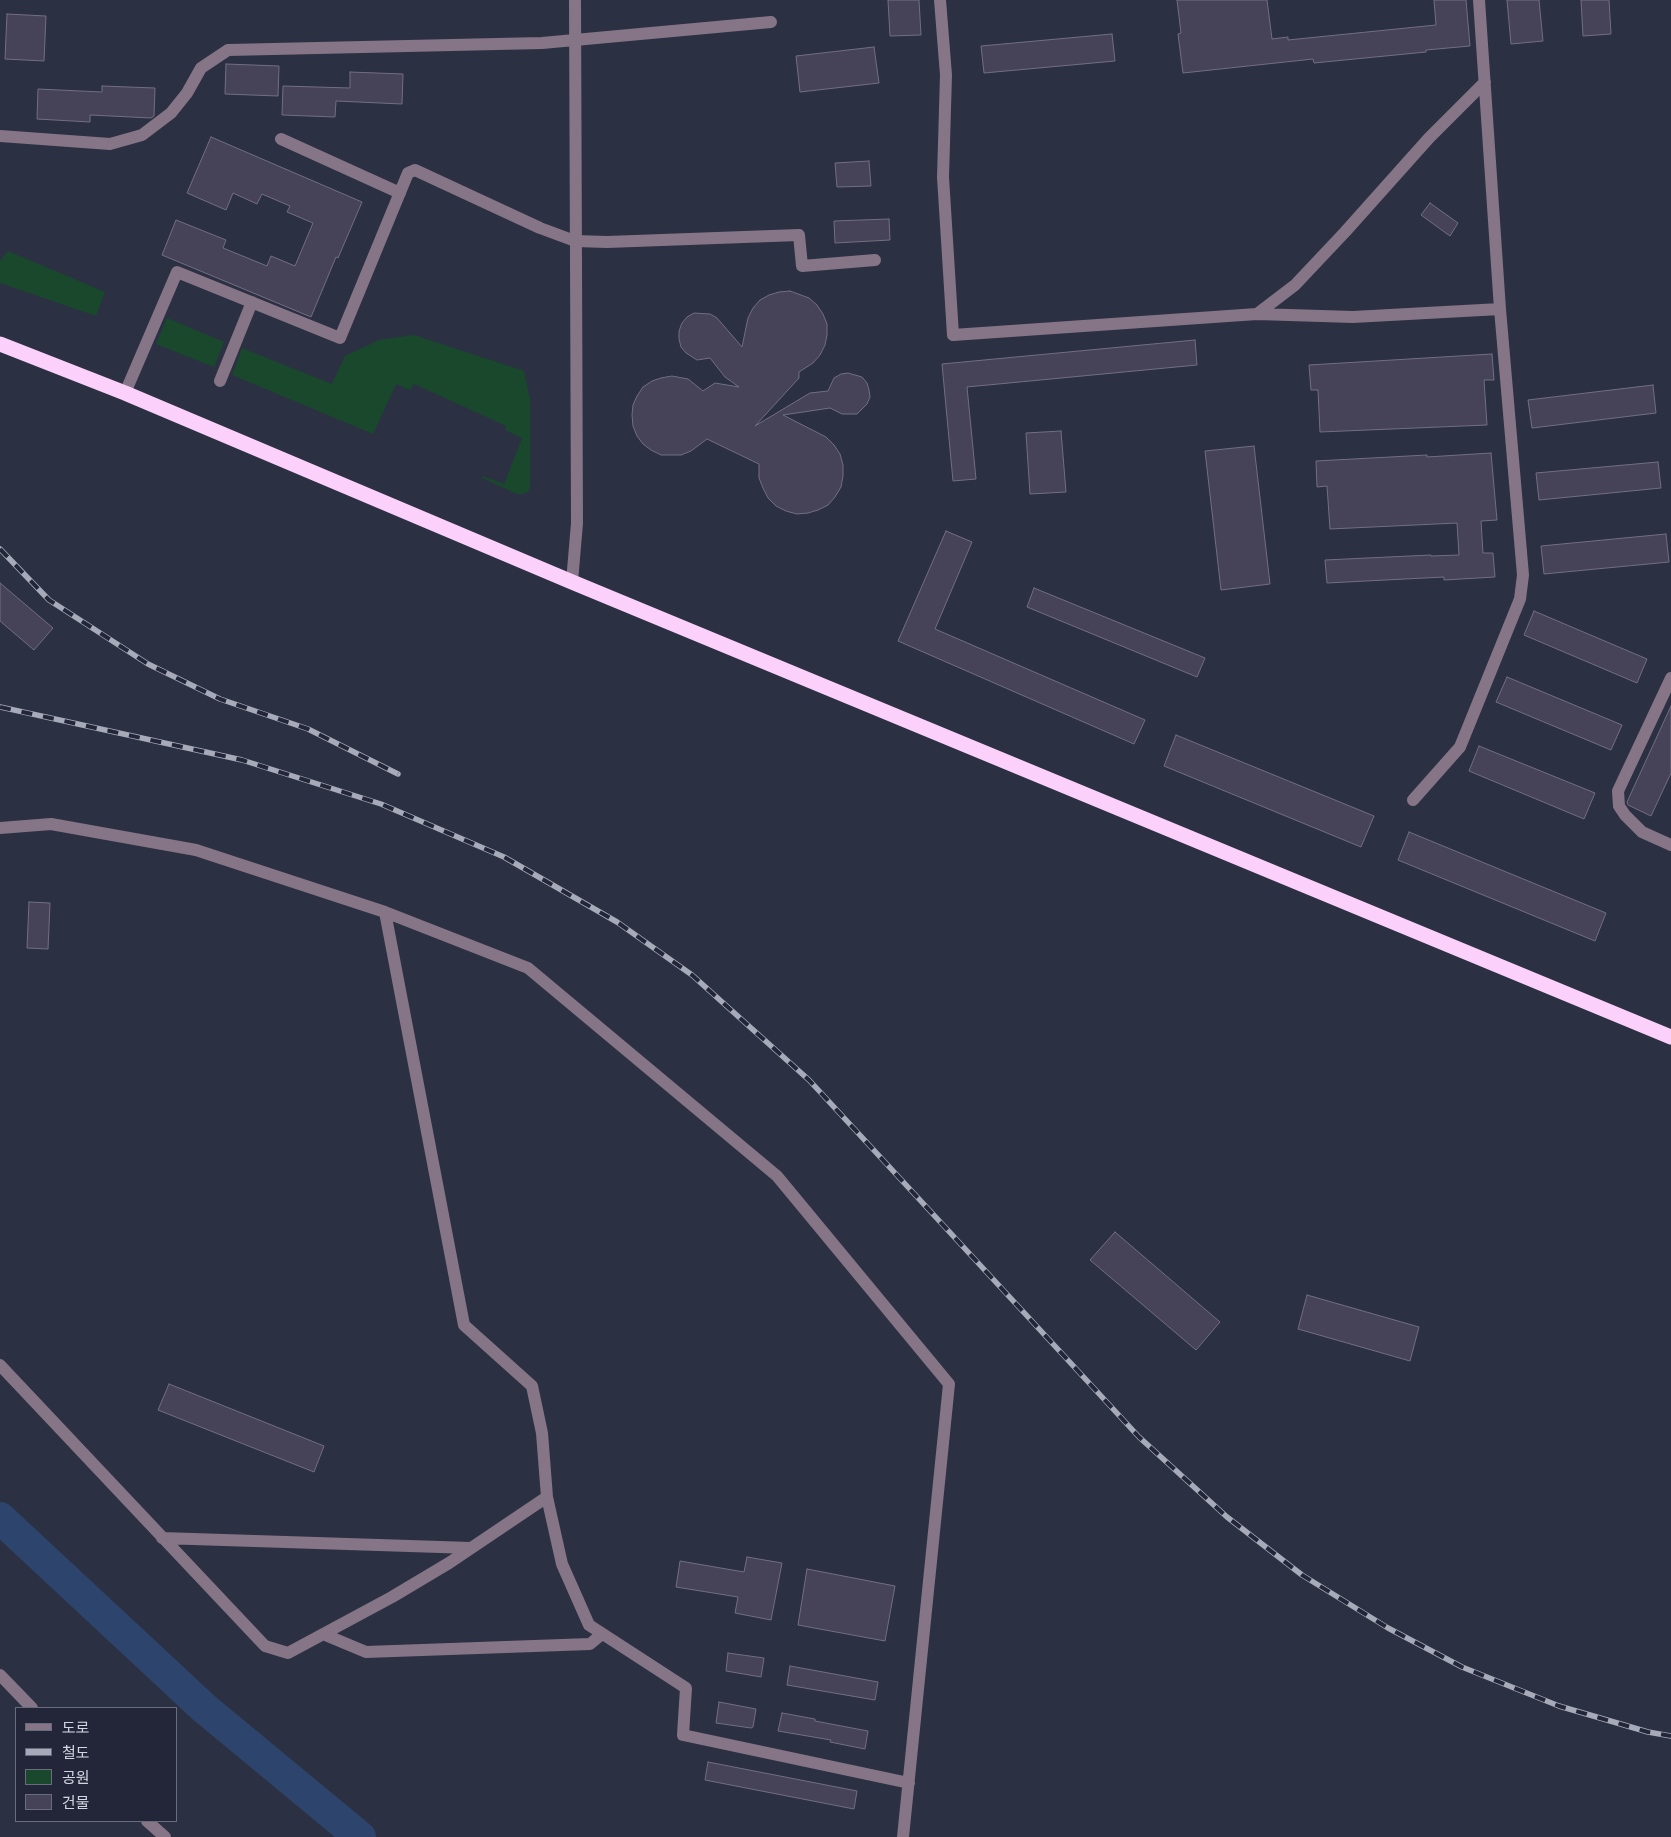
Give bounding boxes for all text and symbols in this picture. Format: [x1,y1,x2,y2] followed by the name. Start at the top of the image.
[15,1707,178,1822] legend
[62,1718,90,1737] text: 도로
[62,1743,90,1762] text: 철도
[62,1768,90,1787] text: 공원
[62,1793,90,1812] text: 건물

